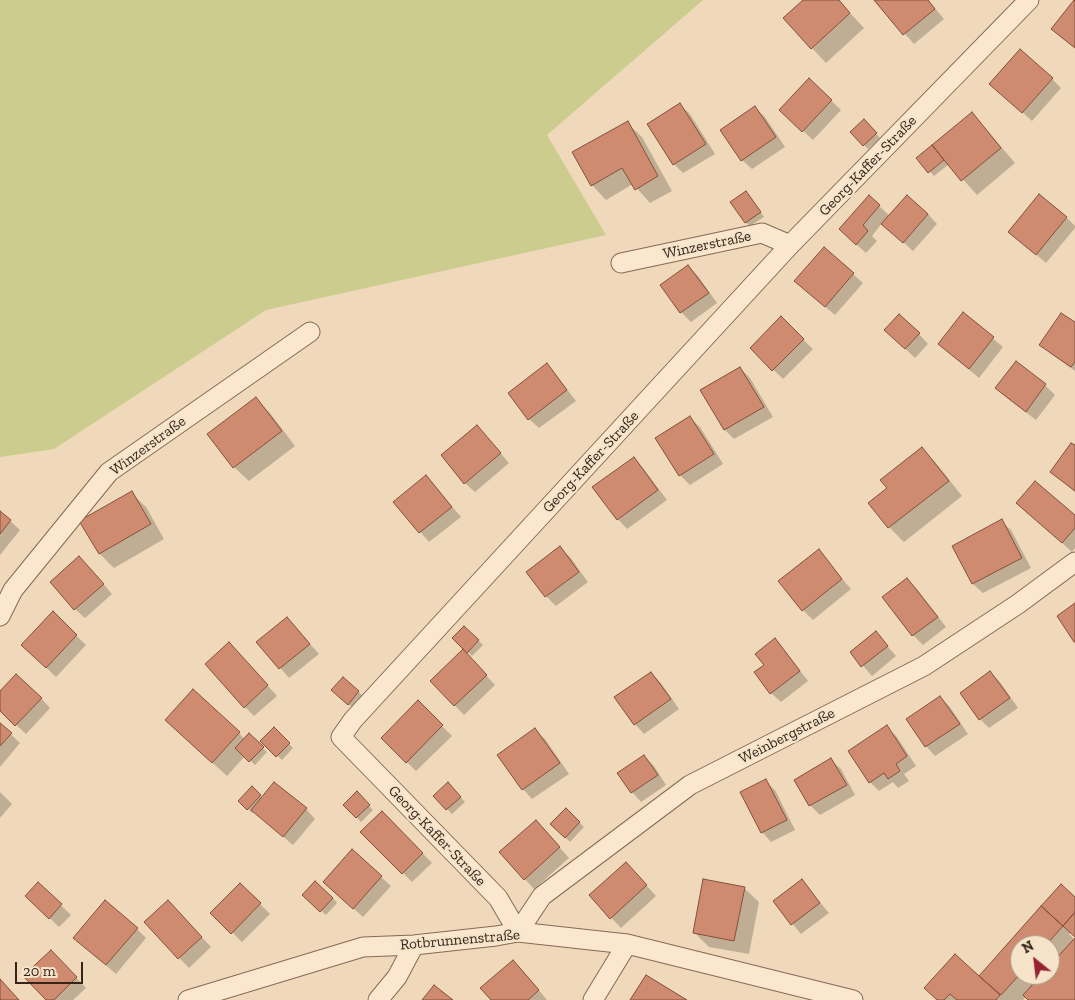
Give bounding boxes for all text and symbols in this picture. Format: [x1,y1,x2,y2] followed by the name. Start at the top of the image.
[815,112,921,220] street label: Georg-Kaffer-Straße
[661,227,753,263] street label: Winzerstraße
[539,407,643,517] street label: Georg-Kaffer-Straße
[107,412,189,480] street label: Winzerstraße
[736,704,838,768] street label: Weinbergstraße
[384,782,490,890] street label: Georg-Kaffer-Straße
[399,926,521,954] street label: Rotbrunnenstraße
[1010,935,1060,985] north arrow
[1019,937,1037,957] text: N
[18,952,85,984] scale bar
[23,962,56,980] text: 20 m

